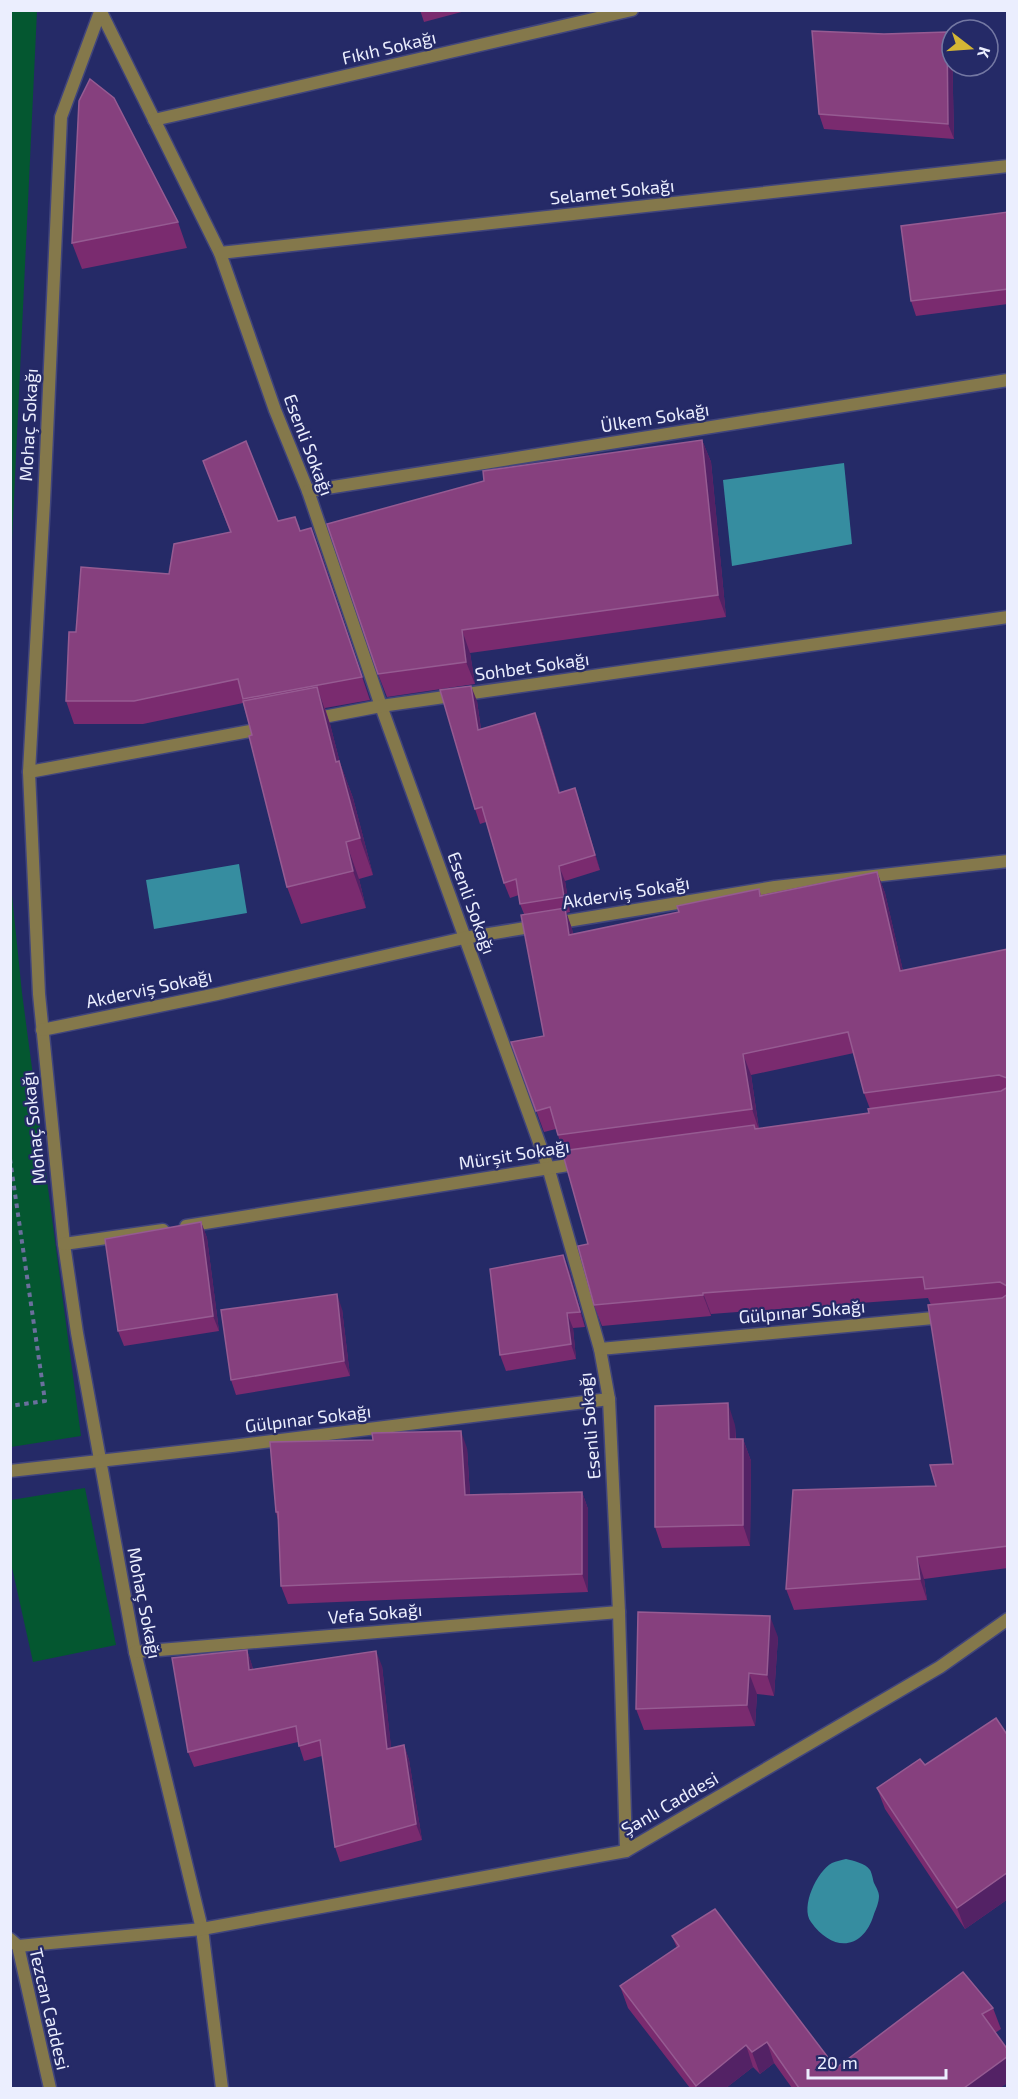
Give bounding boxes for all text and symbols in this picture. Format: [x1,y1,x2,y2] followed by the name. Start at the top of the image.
[940,18,1000,78] north arrow
[340,26,438,69] street label: Fıkıh Sokağı
[974,45,995,61] text: K
[548,174,675,208] street label: Selamet Sokağı
[14,368,43,482] street label: Mohaç Sokağı
[279,391,338,499] street label: Esenli Sokağı
[599,398,711,436] street label: Ülkem Sokağı
[473,647,591,685] street label: Sohbet Sokağı
[443,849,501,957] street label: Esenli Sokağı
[561,871,691,914] street label: Akderviş Sokağı
[84,964,214,1013] street label: Akderviş Sokağı
[16,1071,51,1185] street label: Mohaç Sokağı
[457,1134,571,1175] street label: Mürşit Sokağı
[738,1295,866,1327] street label: Gülpınar Sokağı
[573,1372,605,1480] street label: Esenli Sokağı
[244,1399,372,1437] street label: Gülpınar Sokağı
[122,1545,167,1661] street label: Mohaç Sokağı
[327,1598,423,1628] street label: Vefa Sokağı
[617,1767,722,1841] street label: Şanlı Caddesi
[25,1946,75,2072] street label: Tezcan Caddesi
[808,2042,946,2080] scale bar
[817,2051,858,2073] text: 20 m

